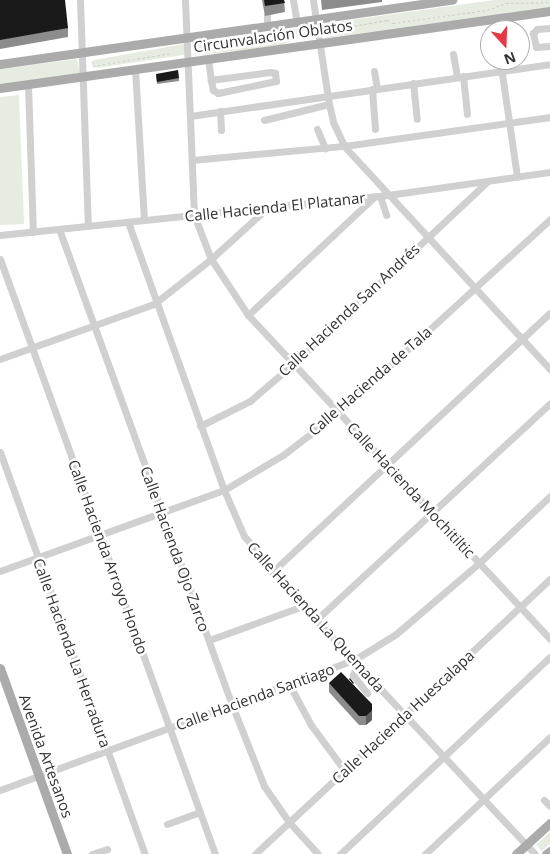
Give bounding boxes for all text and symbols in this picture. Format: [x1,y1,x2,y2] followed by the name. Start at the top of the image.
[192,16,354,56] street label: Circunvalación Oblatos
[480,20,530,70] north arrow
[501,48,519,69] text: N
[184,189,366,225] street label: Calle Hacienda El Platanar
[275,240,423,380] street label: Calle Hacienda San Andrés
[305,323,435,439] street label: Calle Hacienda de Tala
[343,418,479,562] street label: Calle Hacienda Mochitiltic
[64,457,152,657] street label: Calle Hacienda Arroyo Hondo
[137,464,213,634] street label: Calle Hacienda Ojo Zarco
[244,538,388,696] street label: Calle Hacienda La Quemada
[29,556,115,750] street label: Calle Hacienda La Herradura
[328,646,478,788] street label: Calle Hacienda Huescalapa
[173,660,337,734] street label: Calle Hacienda Santiago
[15,692,77,820] street label: Avenida Artesanos

